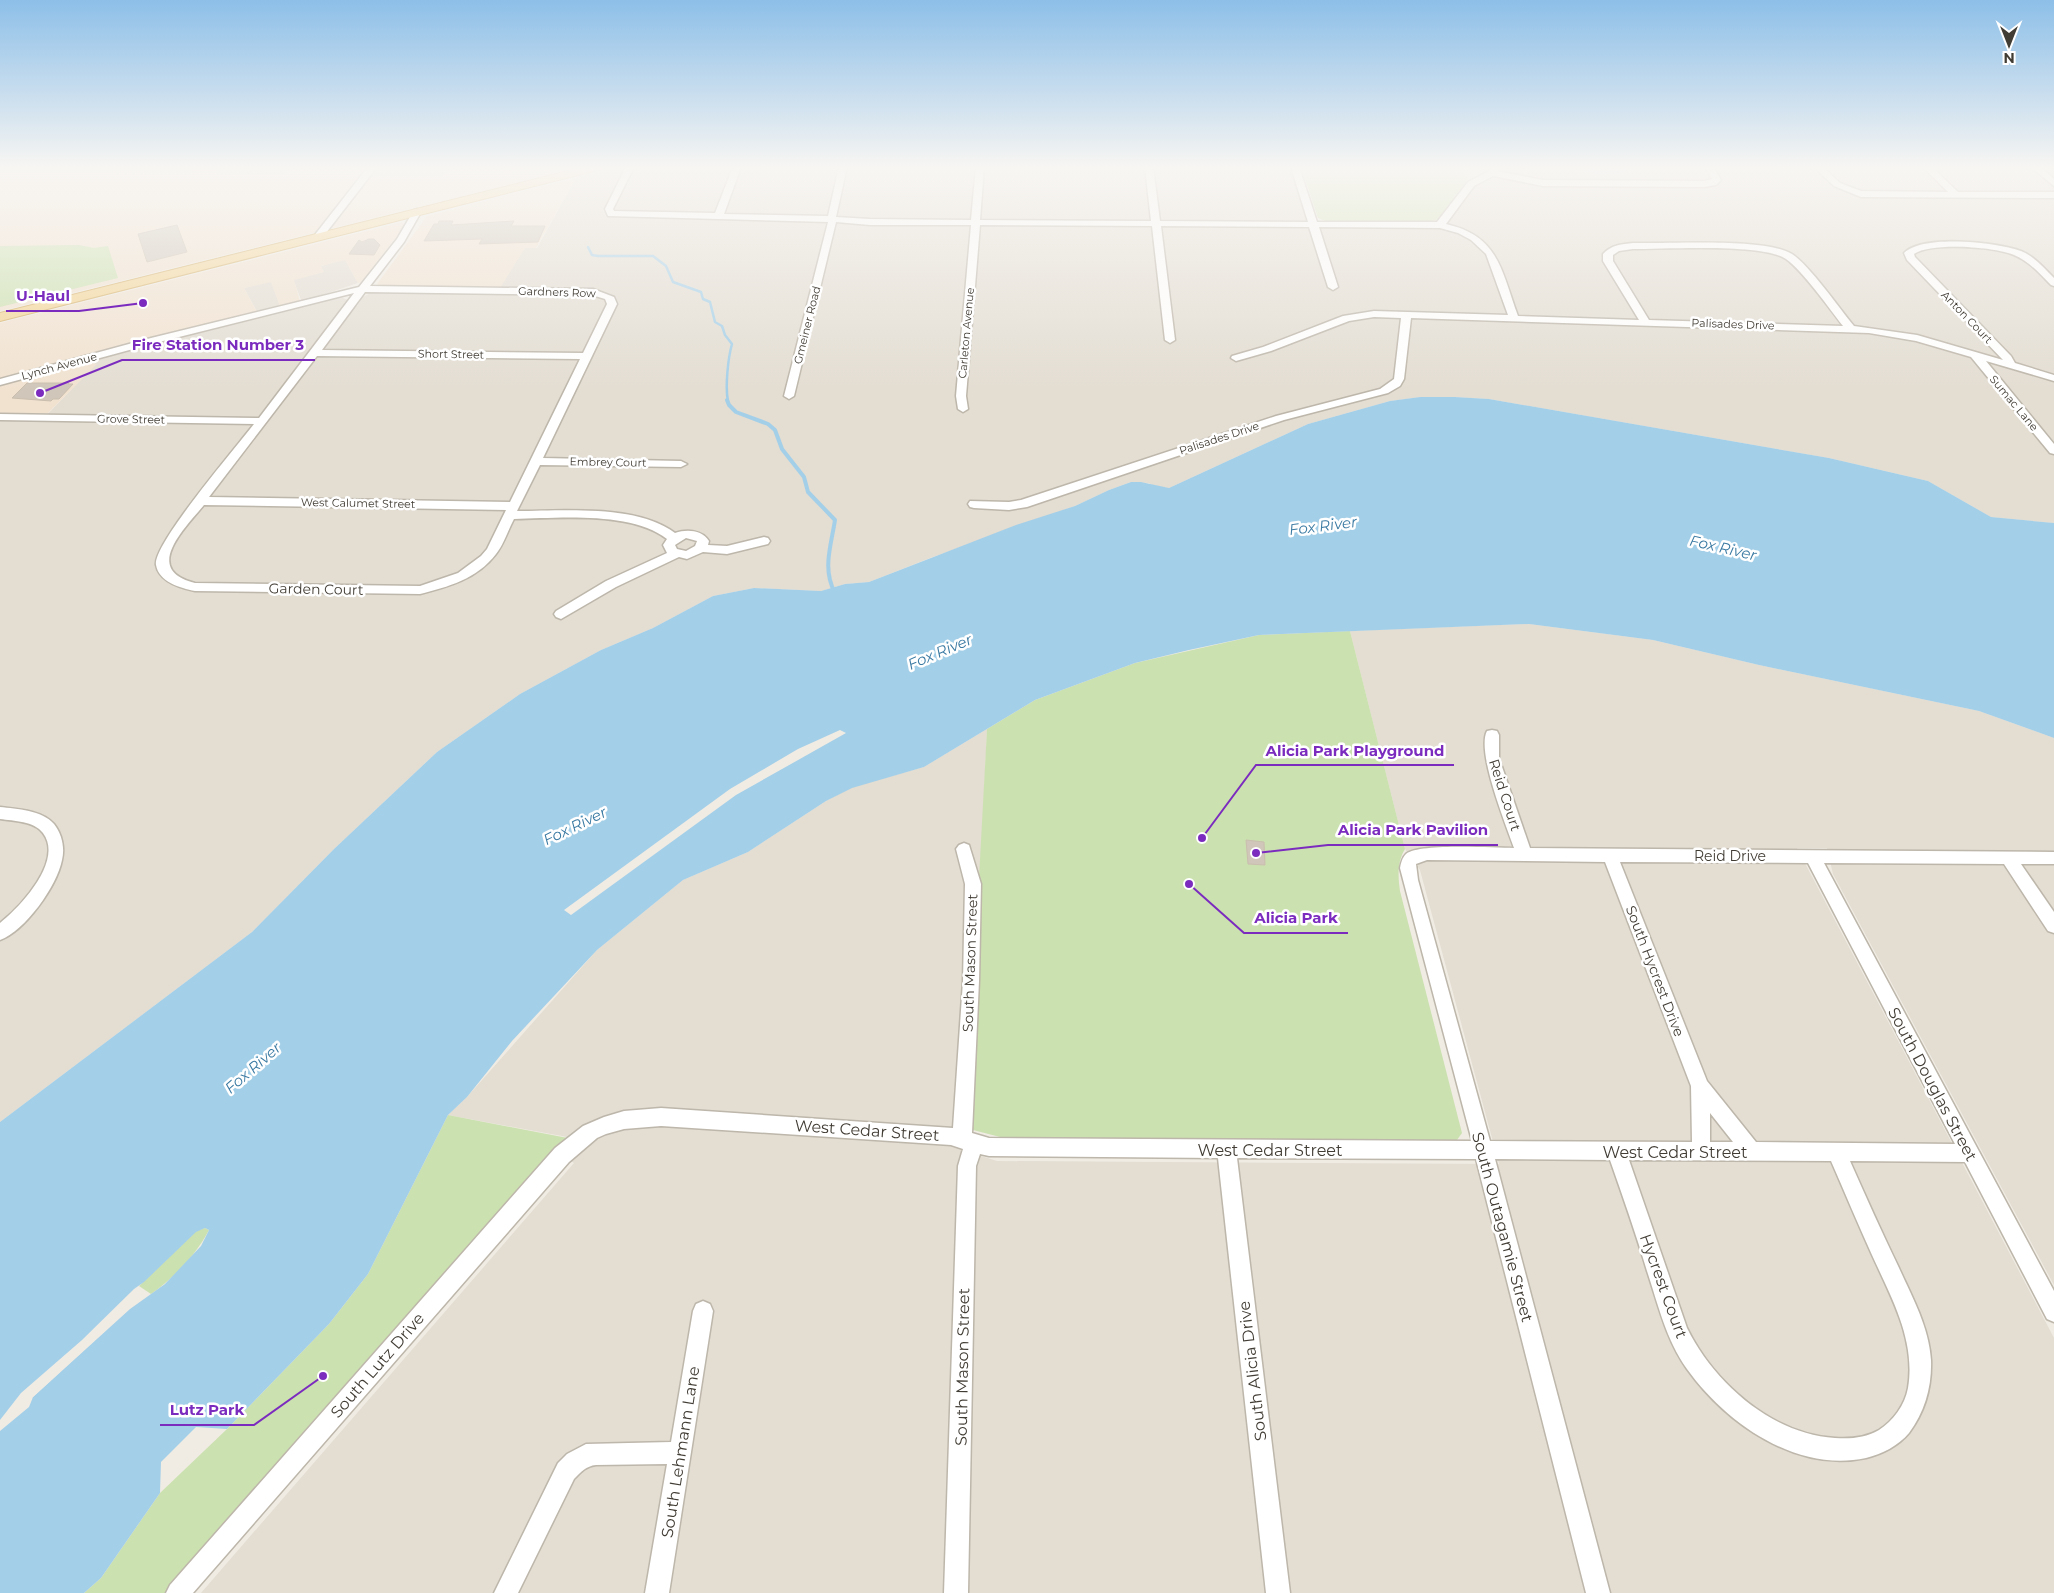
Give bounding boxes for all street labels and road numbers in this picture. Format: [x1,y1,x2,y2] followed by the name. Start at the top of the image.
[518,284,596,300] street label: Gardners Row
[791,285,823,365] street label: Gmeiner Road
[955,287,977,379] street label: Carleton Avenue
[1938,288,1996,347] street label: Anton Court
[1691,316,1775,332] street label: Palisades Drive
[418,346,485,362] street label: Short Street
[20,349,99,383] street label: Lynch Avenue
[1987,372,2042,434] street label: Sumac Lane
[97,411,166,427] street label: Grove Street
[1177,418,1261,458] street label: Palisades Drive
[569,454,647,470] street label: Embrey Court
[301,495,416,511] street label: West Calumet Street
[268,579,364,599] street label: Garden Court
[1485,757,1525,834] street label: Reid Court
[1694,847,1766,865] street label: Reid Drive
[959,893,981,1032] street label: South Mason Street
[1622,903,1688,1039] street label: South Hycrest Drive
[1884,1004,1981,1165] street label: South Douglas Street
[794,1116,940,1145] street label: West Cedar Street
[1468,1130,1537,1325] street label: South Outagamie Street
[1198,1141,1343,1160] street label: West Cedar Street
[1603,1143,1748,1162] street label: West Cedar Street
[1636,1231,1691,1341] street label: Hycrest Court
[952,1287,973,1446] street label: South Mason Street
[1234,1300,1271,1442] street label: South Alicia Drive
[327,1309,428,1422] street label: South Lutz Drive
[658,1365,703,1539] street label: South Lehmann Lane

